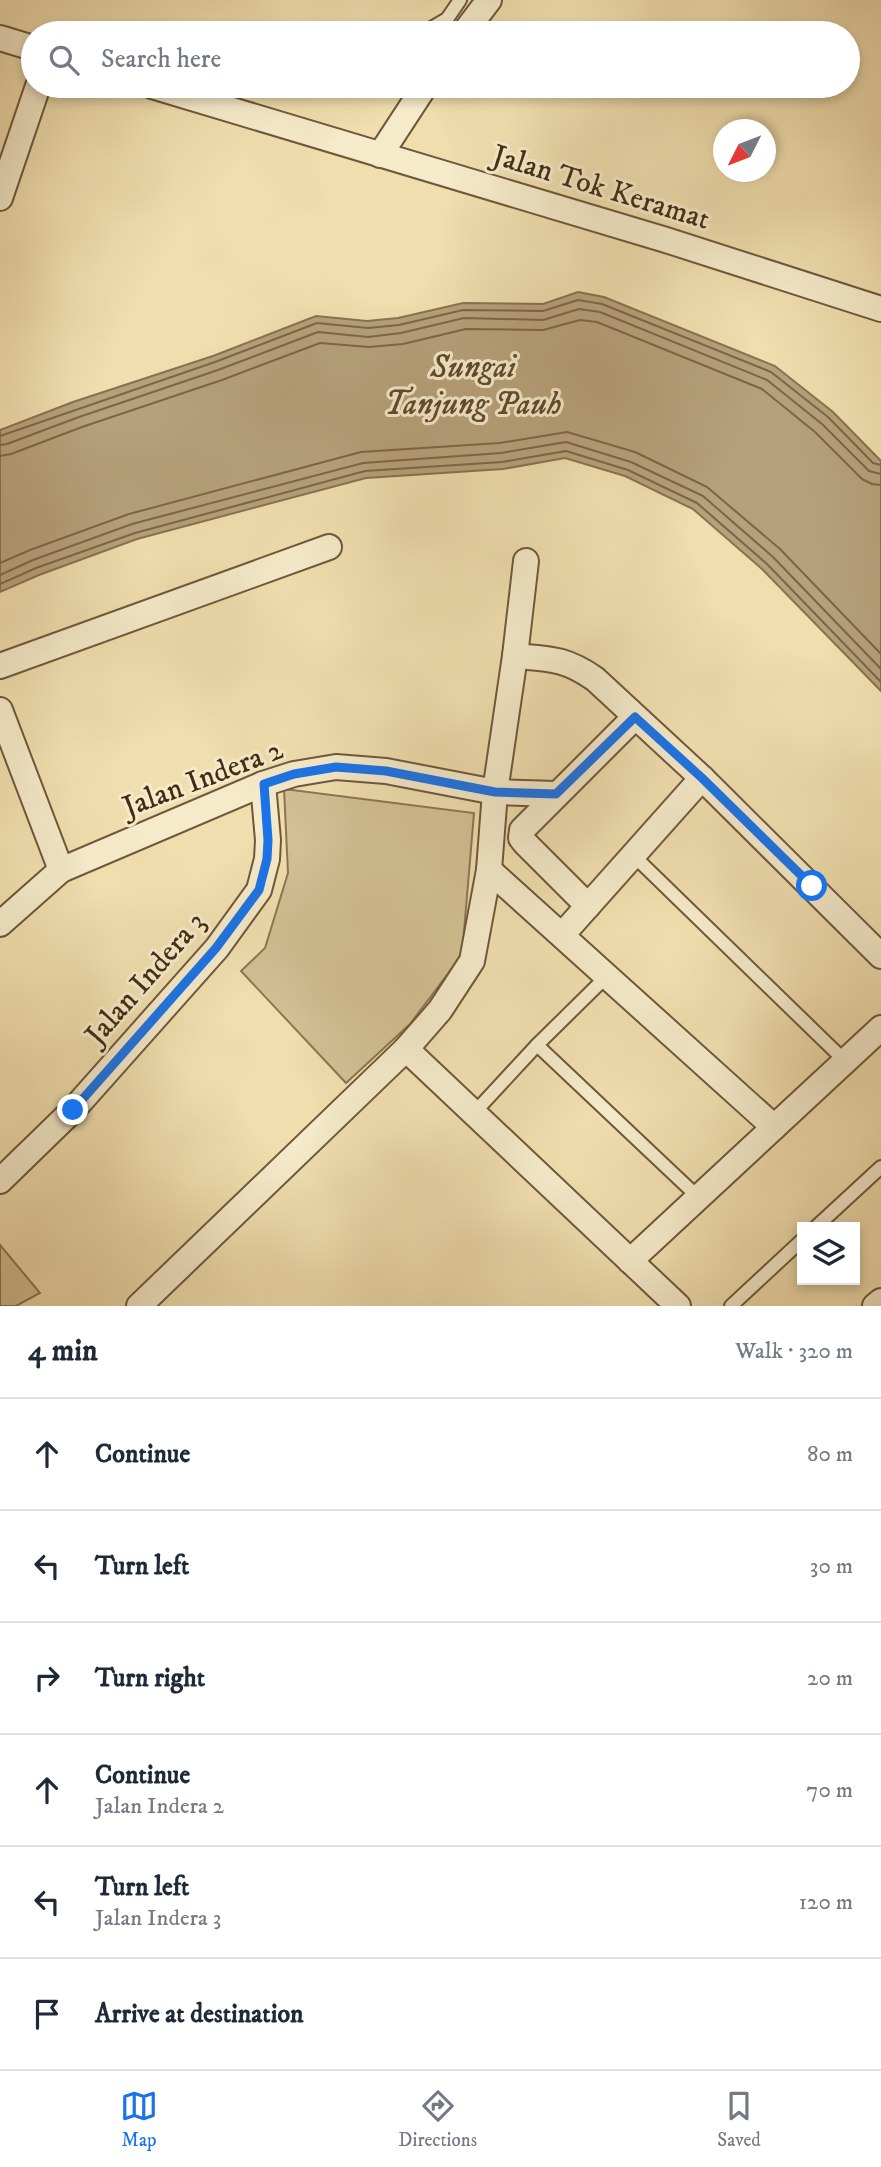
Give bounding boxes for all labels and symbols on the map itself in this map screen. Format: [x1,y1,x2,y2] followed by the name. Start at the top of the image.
[713,119,776,182] north arrow
[485,137,714,239] street label: Jalan Tok Keramat
[384,348,562,425] water label: Sungai Tanjung Pauh
[115,731,288,828] street label: Jalan Indera 2
[796,870,827,901] route start
[76,905,214,1056] street label: Jalan Indera 3
[57,1094,88,1125] route end

